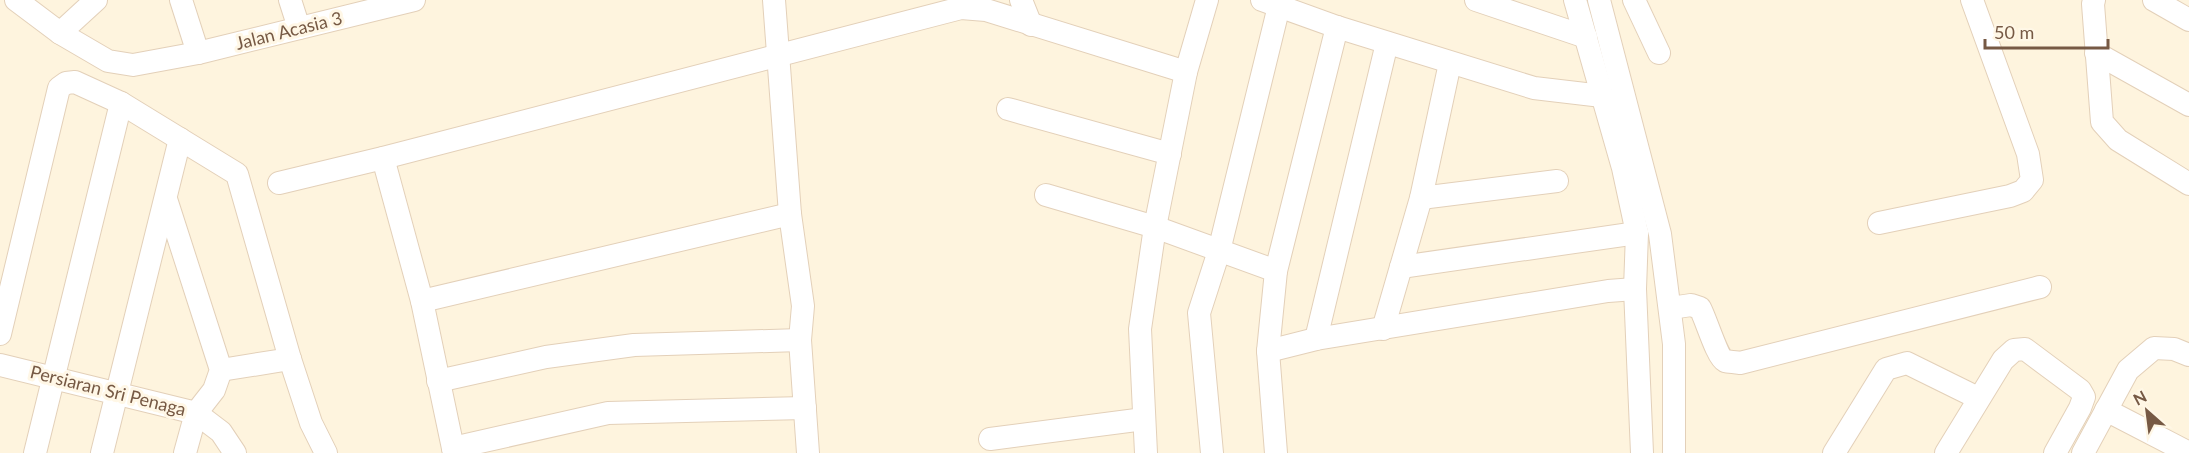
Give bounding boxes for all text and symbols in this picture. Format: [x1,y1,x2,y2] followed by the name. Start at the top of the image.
[233,6,344,54] street label: Jalan Acasia 3
[1985,12,2108,50] scale bar
[1994,21,2034,43] text: 50 m
[28,360,188,420] street label: Persiaran Sri Penaga
[2117,381,2177,441] north arrow
[2130,386,2150,409] text: N

